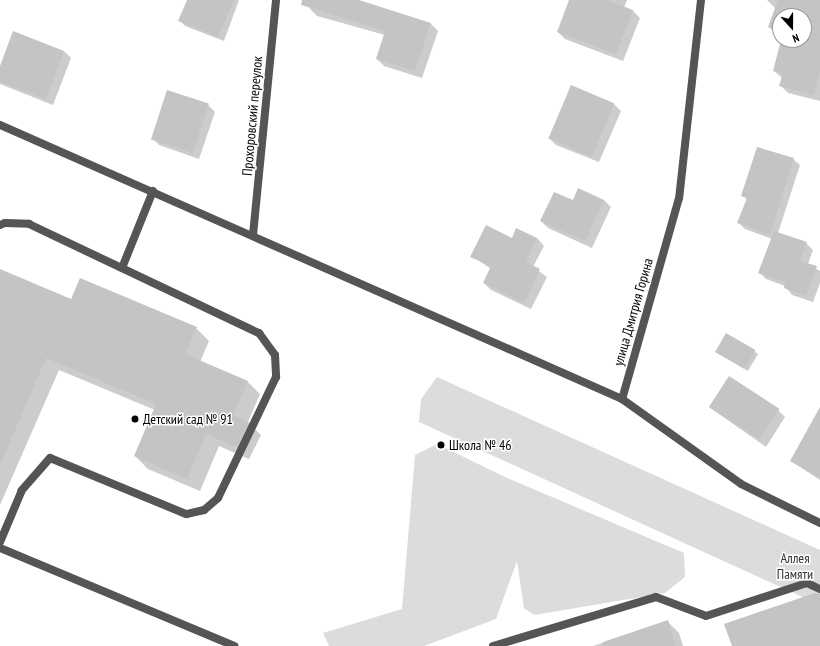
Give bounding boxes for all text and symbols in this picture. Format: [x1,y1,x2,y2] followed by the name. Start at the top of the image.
[772,8,812,48] north arrow
[791,31,801,46] text: N
[238,55,266,177] street label: Прохоровский переулок
[610,256,656,368] street label: улица Дмитрия Горина
[143,411,233,427] place label: Детский сад № 91
[130,414,140,424] marker: Детский сад № 91
[449,437,512,453] place label: Школа № 46
[436,440,446,450] marker: Школа № 46
[777,550,813,582] park label: Аллея Памяти

